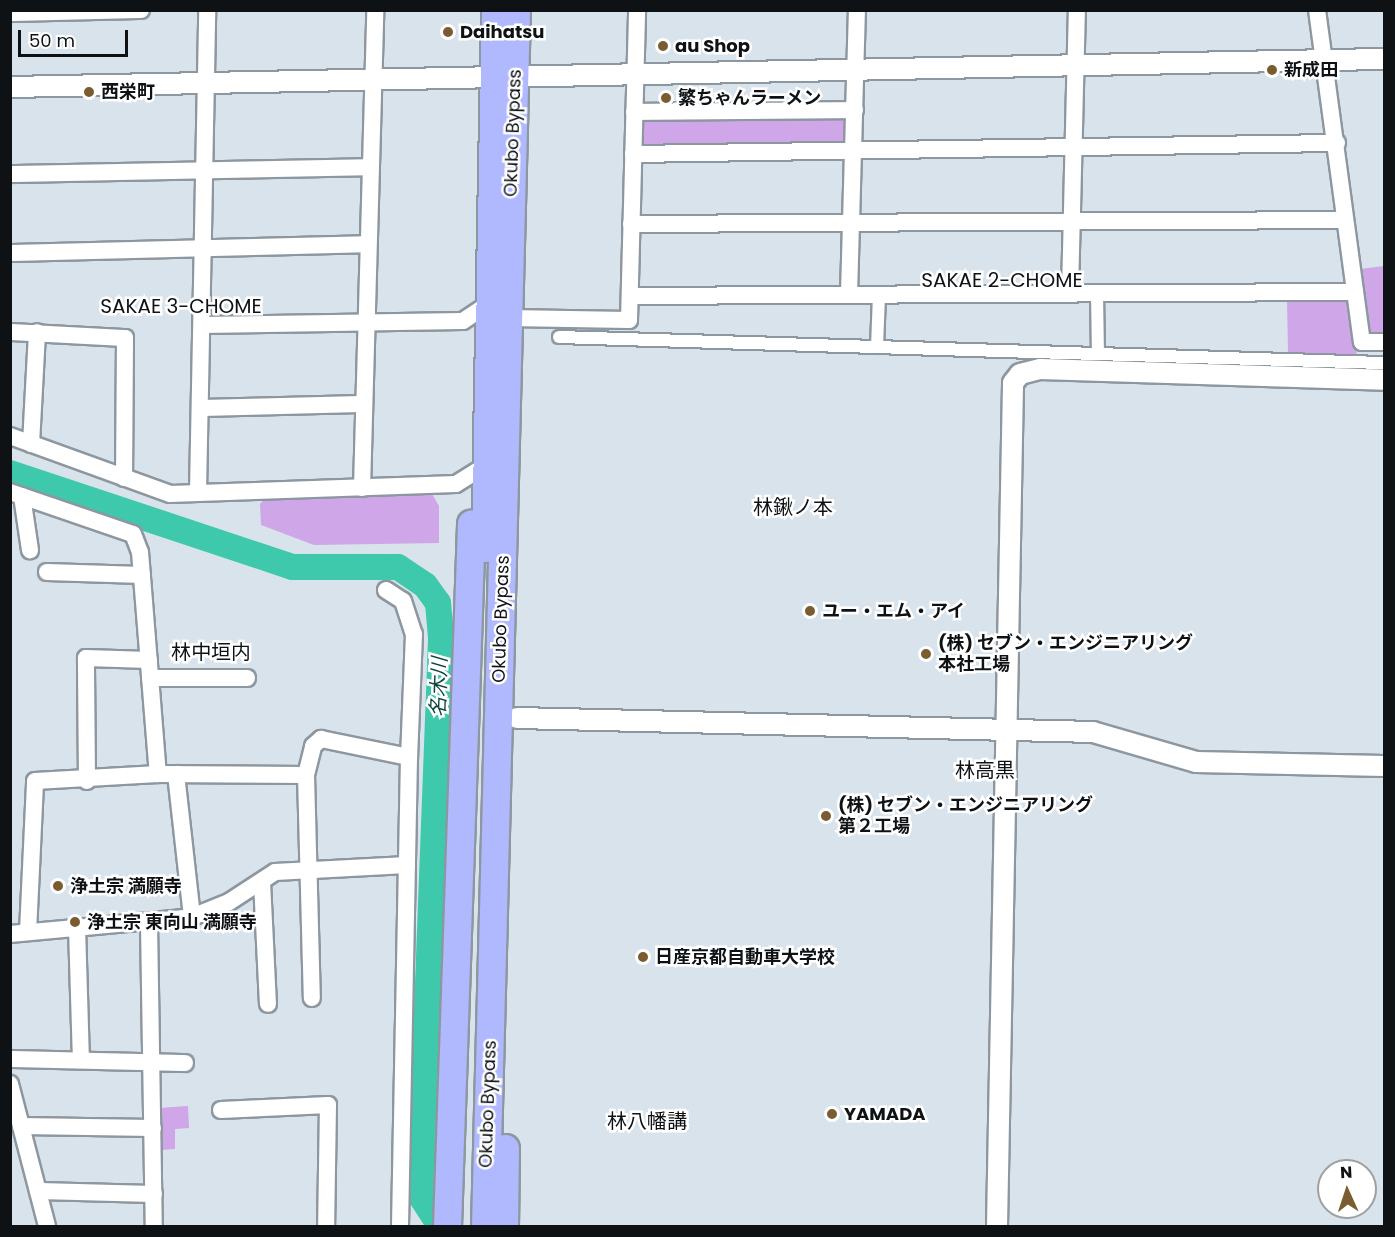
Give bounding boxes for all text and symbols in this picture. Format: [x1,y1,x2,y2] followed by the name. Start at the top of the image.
[21,18,130,56] scale bar
[460,21,544,43] place label: Daihatsu
[441,25,455,39] marker: Daihatsu
[29,28,75,53] text: 50 m
[675,35,750,57] place label: au Shop
[656,39,670,53] marker: au Shop
[1284,59,1338,81] place label: 新成田
[1265,63,1279,77] marker: 新成田
[500,69,526,197] street label: Okubo Bypass
[101,81,155,103] place label: 西栄町
[82,85,96,99] marker: 西栄町
[678,87,822,109] place label: 繁ちゃんラーメン
[659,91,673,105] marker: 繁ちゃんラーメン
[912,268,1092,292] district label: SAKAE 2-CHOME
[90,294,272,318] district label: SAKAE 3-CHOME
[753,495,833,519] district label: 林鍬ノ本
[488,555,514,683] street label: Okubo Bypass
[822,600,966,622] place label: ユー・エム・アイ
[803,604,817,618] marker: ユー・エム・アイ
[938,633,1193,676] place label: (株) セブン・エンジニアリング 本社工場
[171,640,251,664] district label: 林中垣内
[919,647,933,661] marker: (株) セブン・エンジニアリング 本社工場
[426,657,452,717] water label: 名木川
[955,758,1015,782] district label: 林高黒
[838,795,1093,838] place label: (株) セブン・エンジニアリング 第２工場
[819,809,833,823] marker: (株) セブン・エンジニアリング 第２工場
[70,875,182,897] place label: 浄土宗 満願寺
[51,879,65,893] marker: 浄土宗 満願寺
[87,911,257,933] place label: 浄土宗 東向山 満願寺
[68,915,82,929] marker: 浄土宗 東向山 満願寺
[655,946,835,968] place label: 日産京都自動車大学校
[636,950,650,964] marker: 日産京都自動車大学校
[475,1040,501,1168] street label: Okubo Bypass
[844,1103,925,1125] place label: YAMADA
[825,1107,839,1121] marker: YAMADA
[607,1109,687,1133] district label: 林八幡講
[1317,1159,1377,1219] north arrow
[1340,1161,1353,1184] text: N

